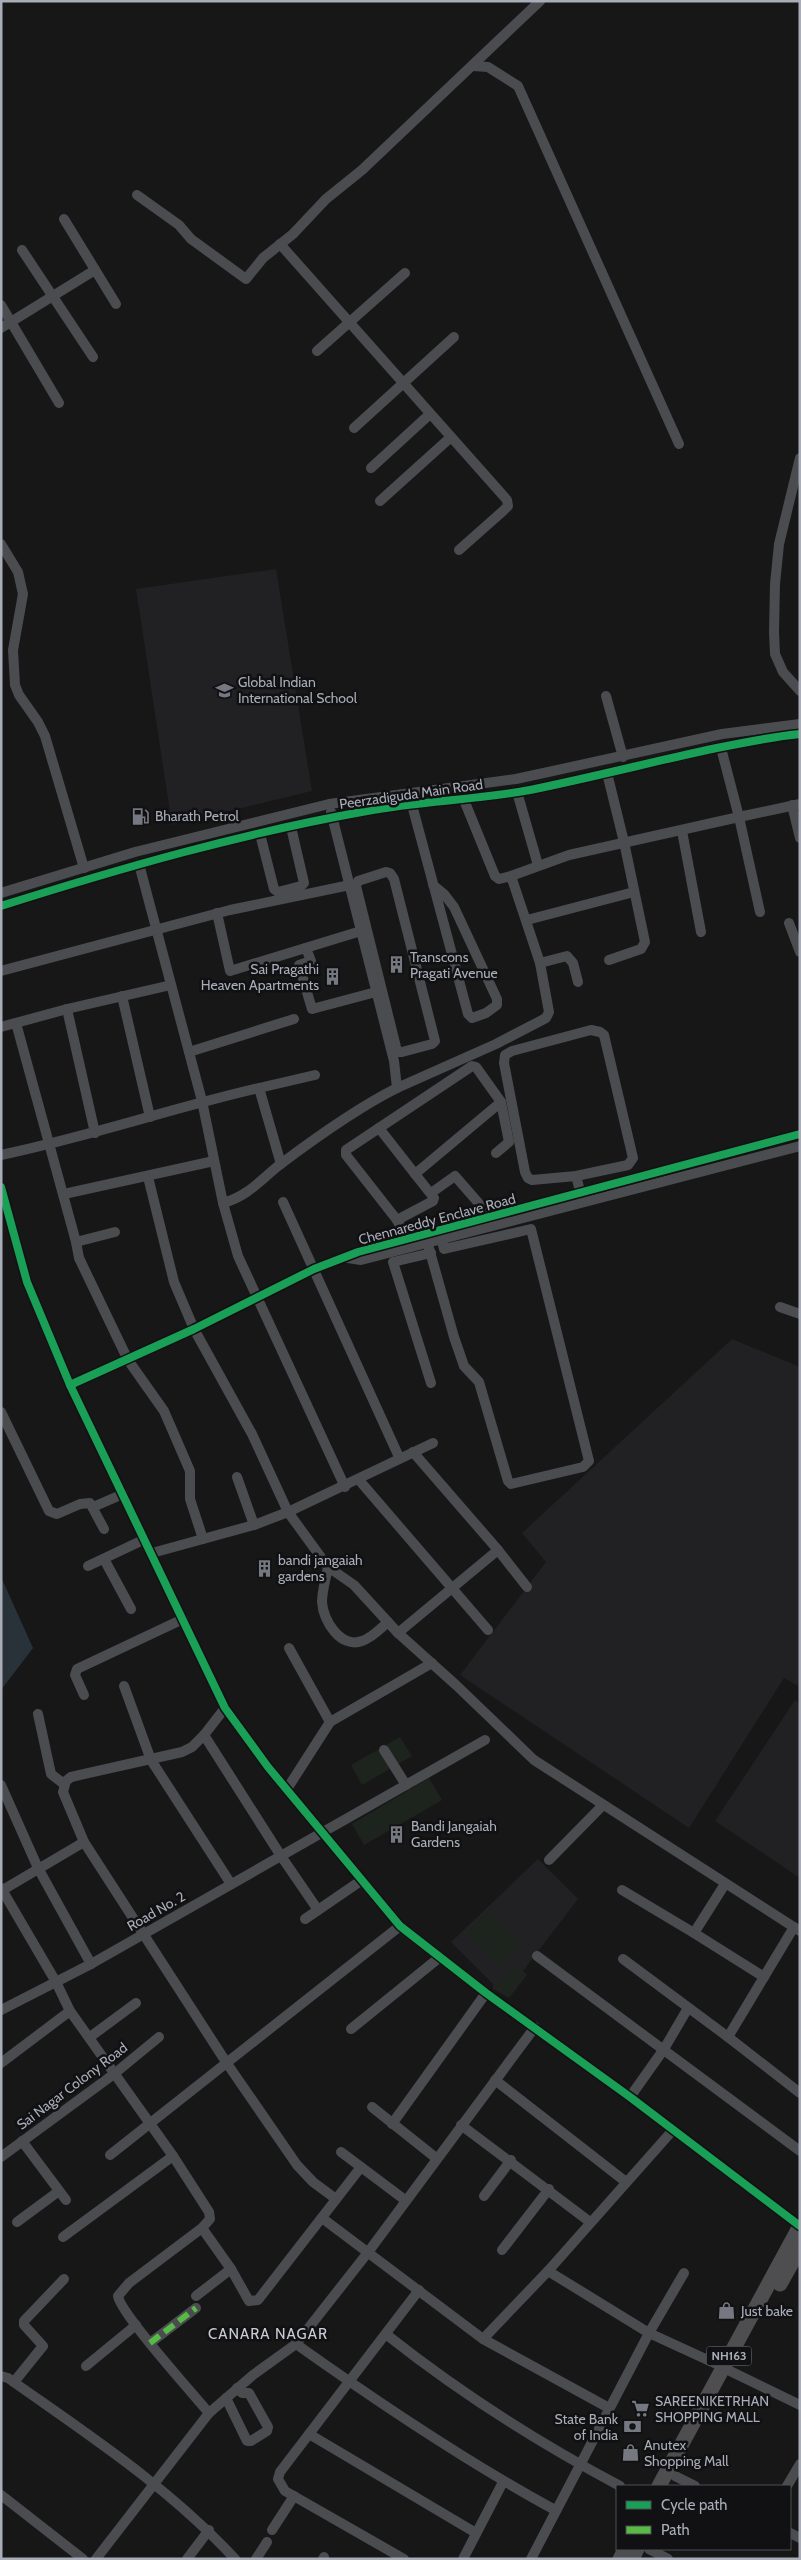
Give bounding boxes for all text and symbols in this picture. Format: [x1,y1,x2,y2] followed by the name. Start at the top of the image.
[238,673,358,707] place label: Global Indian International School
[214,680,234,700] school or university icon: Global Indian International School
[338,775,484,813] street label: Peerzadiguda Main Road
[131,806,151,826] fuel station icon: Bharath Petrol
[155,807,240,825] place label: Bharath Petrol
[410,948,498,982] place label: Transcons Pragati Avenue
[386,955,406,975] building icon: Transcons Pragati Avenue
[201,960,319,994] place label: Sai Pragathi Heaven Apartments
[323,967,343,987] building icon: Sai Pragathi Heaven Apartments
[356,1189,518,1249] street label: Chennareddy Enclave Road
[278,1551,363,1585] place label: bandi jangaiah gardens
[254,1558,274,1578] building icon: bandi jangaiah gardens
[411,1817,497,1851] place label: Bandi Jangaiah Gardens
[387,1824,407,1844] building icon: Bandi Jangaiah Gardens
[124,1887,188,1935] street label: Road No. 2
[13,2038,131,2134] street label: Sai Nagar Colony Road
[717,2301,737,2321] shop icon: Just bake
[740,2302,793,2320] place label: Just bake
[208,2325,328,2343] district label: CANARA NAGAR
[706,2346,752,2366] road number: NH163
[655,2392,769,2426] place label: SAREENIKETRHAN SHOPPING MALL
[631,2399,651,2419] supermarket icon: SAREENIKETRHAN SHOPPING MALL
[555,2410,619,2444] place label: State Bank of India
[622,2417,642,2437] bank icon: State Bank of India
[644,2436,729,2470] place label: Anutex Shopping Mall
[620,2443,640,2463] shop icon: Anutex Shopping Mall
[616,2485,791,2550] legend
[661,2496,727,2514] text: Cycle path
[661,2521,690,2539] text: Path

